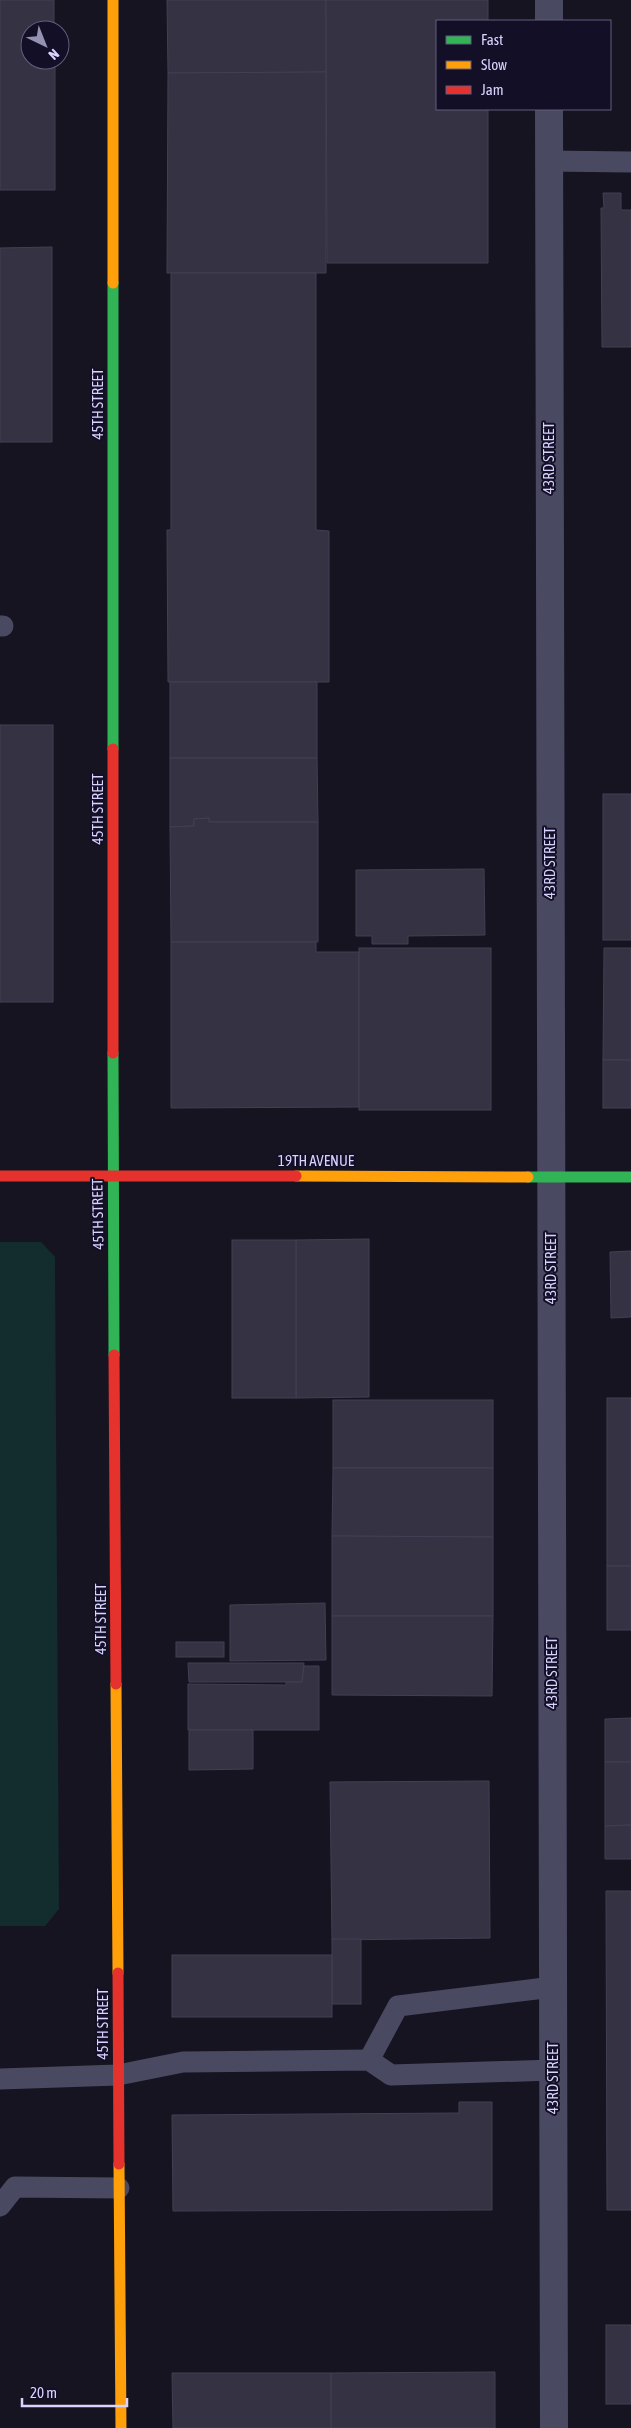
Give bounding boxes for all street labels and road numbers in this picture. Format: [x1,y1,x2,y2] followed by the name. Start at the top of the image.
[89,368,106,440] street label: 45TH STREET
[540,422,557,494] street label: 43RD STREET
[89,773,106,845] street label: 45TH STREET
[541,827,558,899] street label: 43RD STREET
[278,1152,355,1169] street label: 19TH AVENUE
[88,1178,107,1250] street label: 45TH STREET
[542,1232,559,1304] street label: 43RD STREET
[92,1583,109,1655] street label: 45TH STREET
[543,1637,560,1709] street label: 43RD STREET
[94,1988,111,2060] street label: 45TH STREET
[544,2042,561,2114] street label: 43RD STREET

